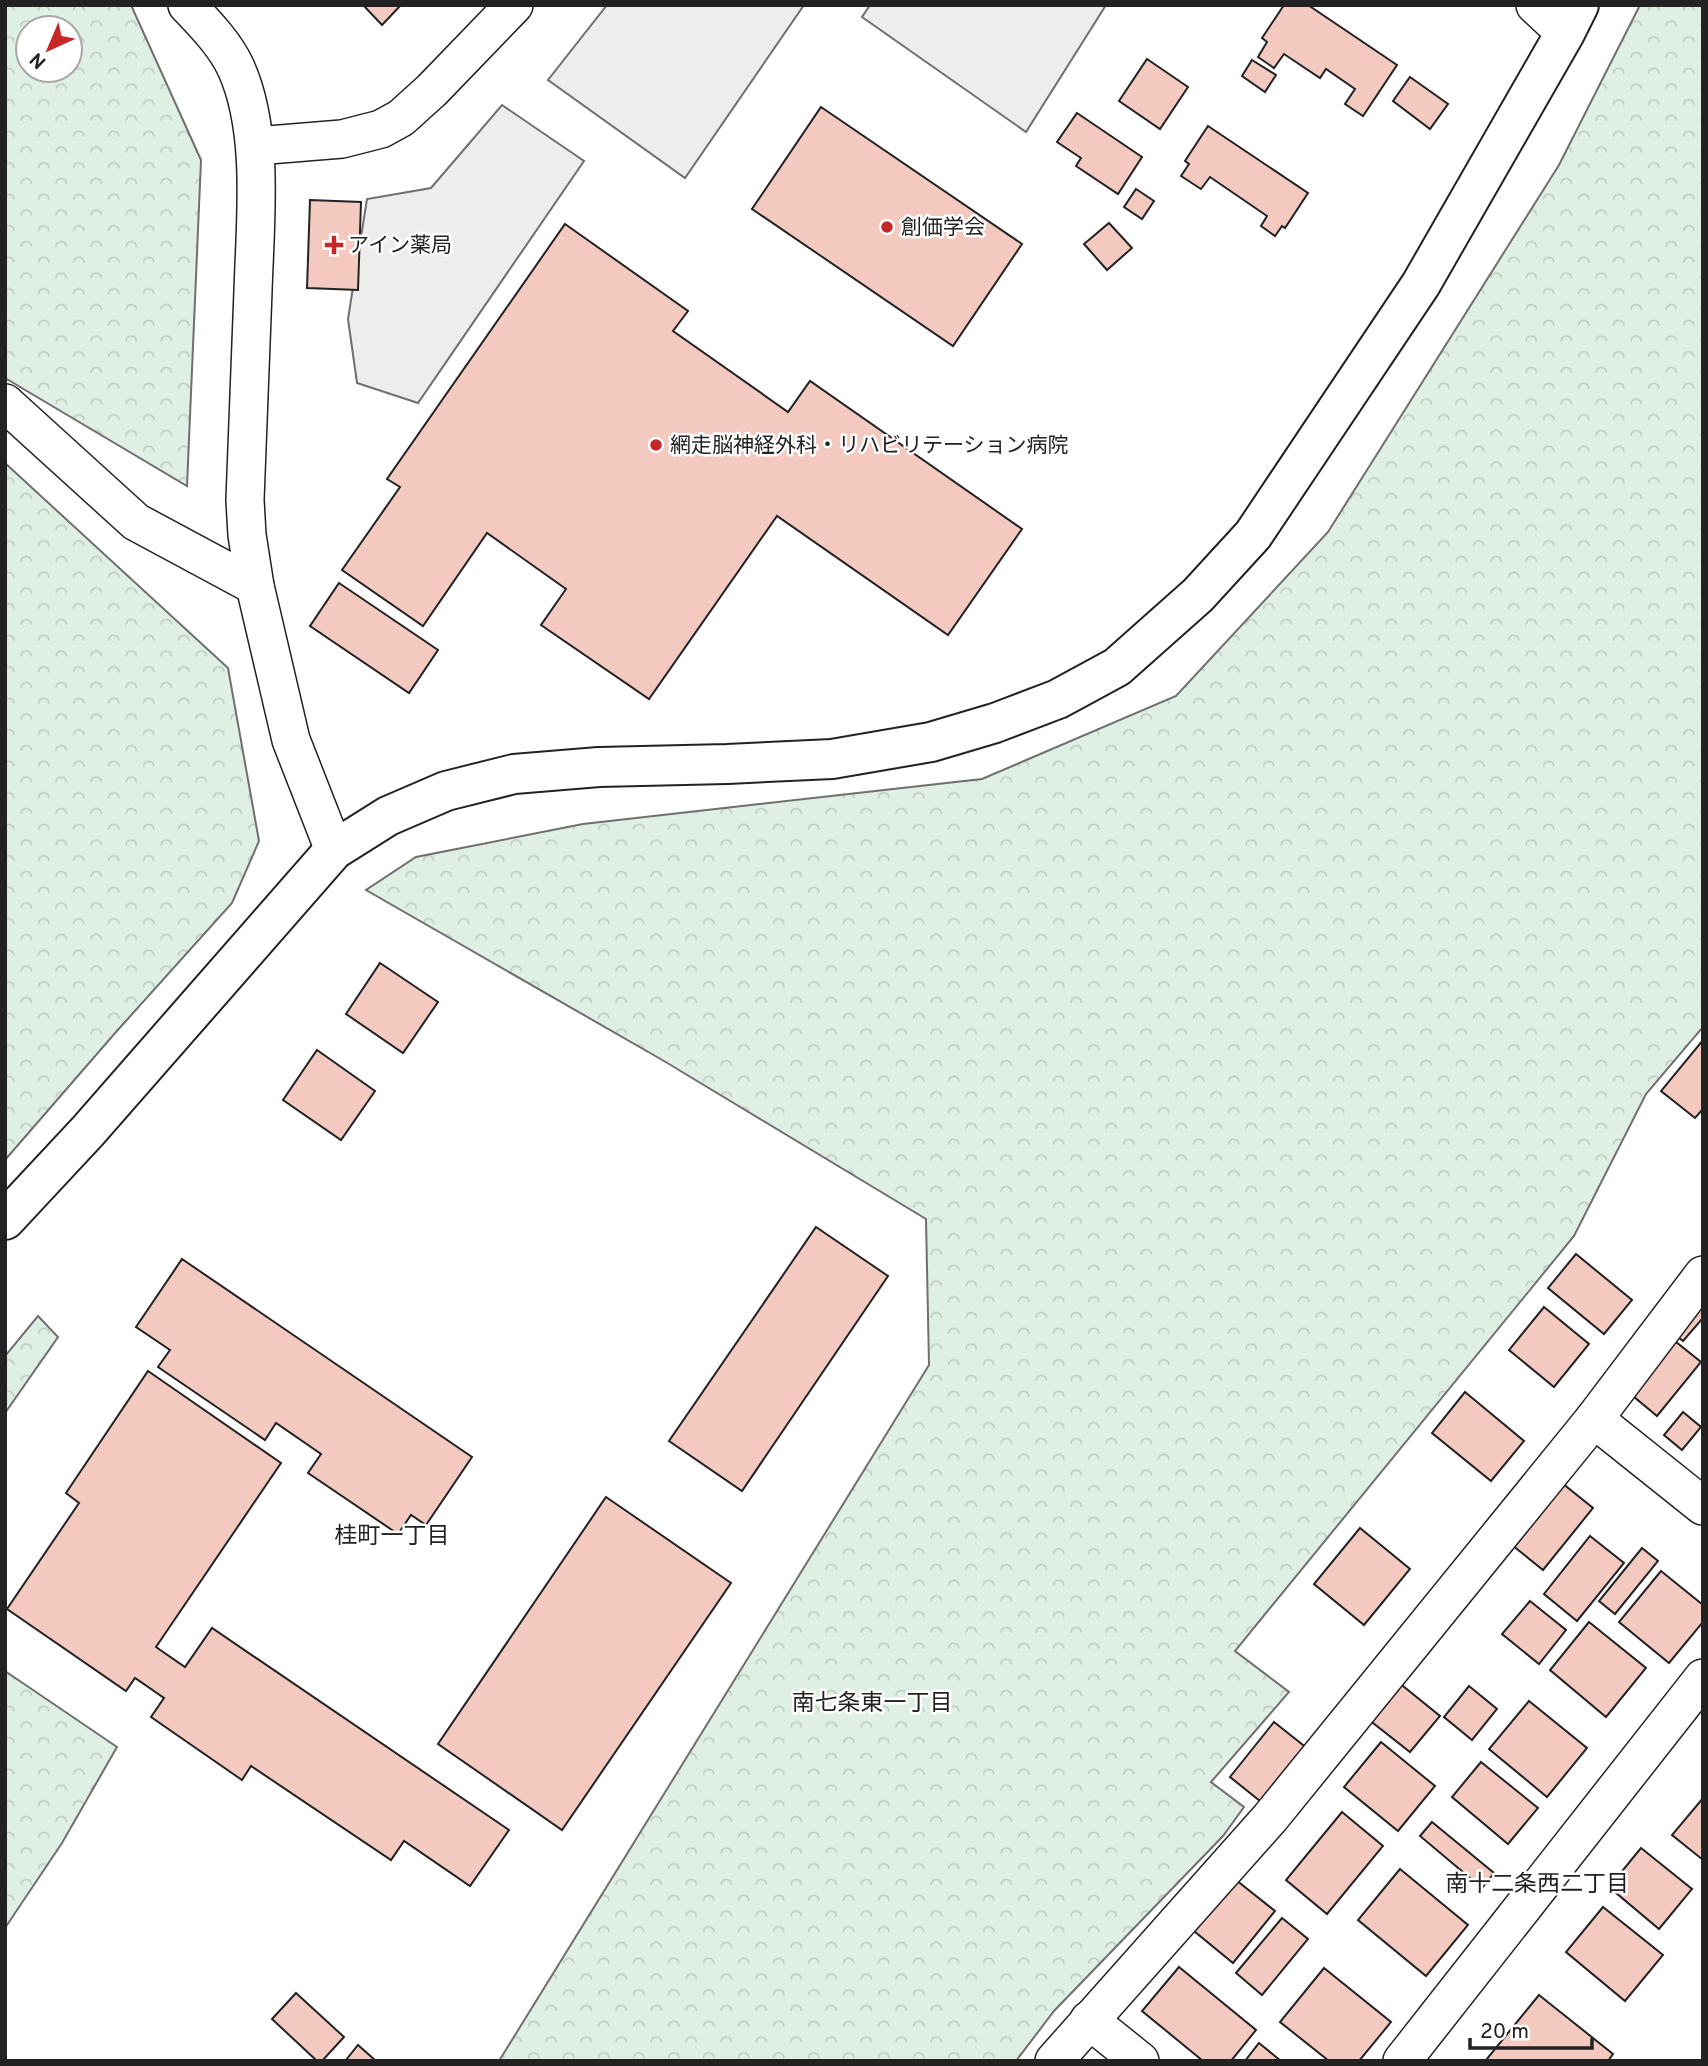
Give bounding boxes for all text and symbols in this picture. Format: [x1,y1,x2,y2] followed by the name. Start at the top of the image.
[14,14,84,84] north arrow
[25,46,52,73] text: N
[901,215,985,242] place label: 創価学会
[879,219,895,235] marker: 創価学会
[348,233,452,260] place label: アイン薬局
[326,237,342,253] marker: アイン薬局
[670,433,1069,460] place label: 網走脳神経外科・リハビリテーション病院
[648,437,664,453] marker: 網走脳神経外科・リハビリテーション病院
[335,1523,450,1552] district label: 桂町一丁目
[792,1690,953,1719] district label: 南七条東一丁目
[1445,1871,1629,1900] district label: 南十二条西二丁目
[1470,2007,1592,2050] scale bar
[1480,2019,1529,2046] text: 20 m

